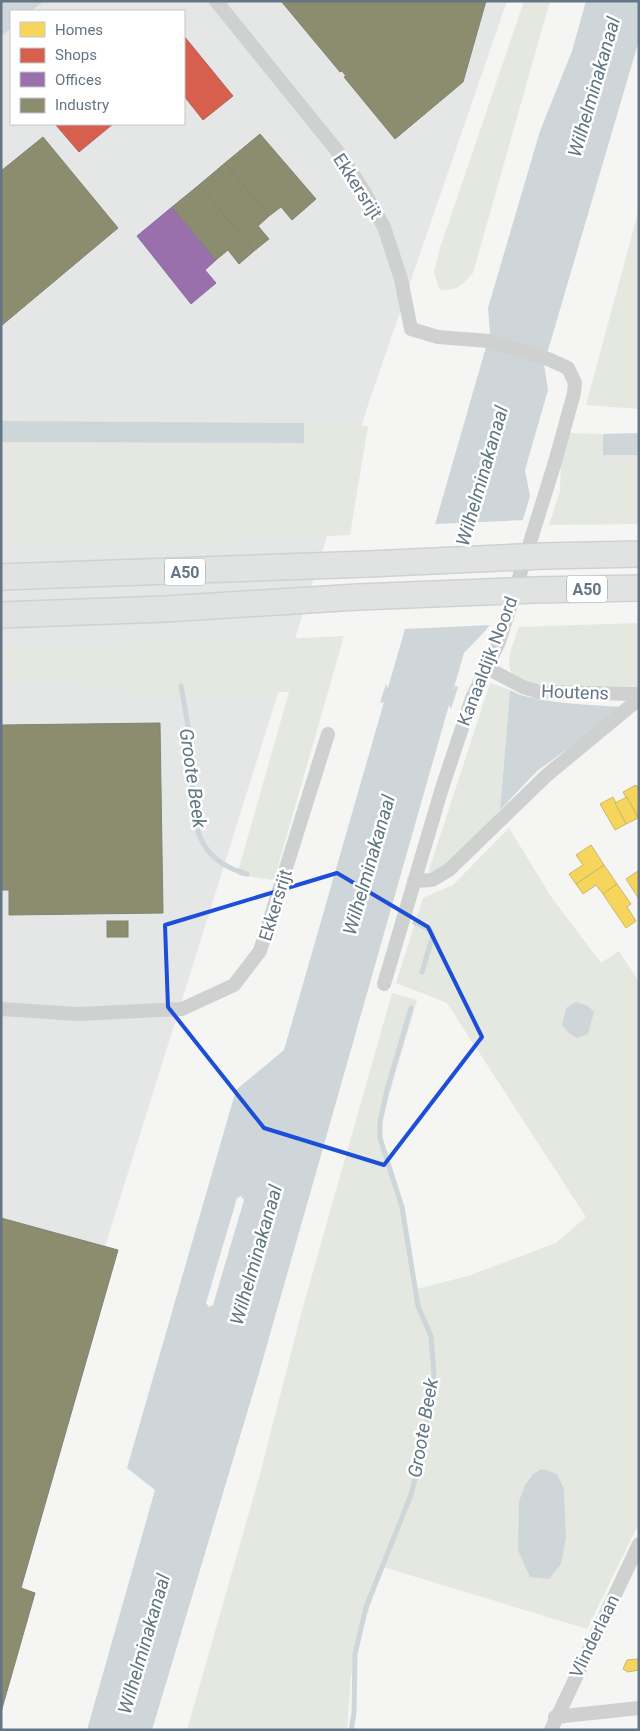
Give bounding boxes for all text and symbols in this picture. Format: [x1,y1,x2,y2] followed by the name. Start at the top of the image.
[10,10,185,125] legend
[563,14,625,160] water label: Wilhelminakanaal
[55,21,103,39] text: Homes
[55,46,97,64] text: Shops
[55,71,102,89] text: Offices
[55,96,109,114] text: Industry
[329,149,387,223] street label: Ekkersrijt
[451,403,513,549] water label: Wilhelminakanaal
[165,558,205,586] road number: A50
[567,576,607,602] road number: A50
[453,593,521,729] street label: Kanaaldijk Noord
[541,680,609,704] street label: Houtens
[175,727,211,830] water label: Groote Beek
[338,792,400,938] water label: Wilhelminakanaal
[254,866,296,943] street label: Ekkersrijt
[225,1182,287,1328] water label: Wilhelminakanaal
[403,1376,443,1479] water label: Groote Beek
[113,1571,175,1717] water label: Wilhelminakanaal
[565,1591,623,1681] street label: Vlinderlaan

